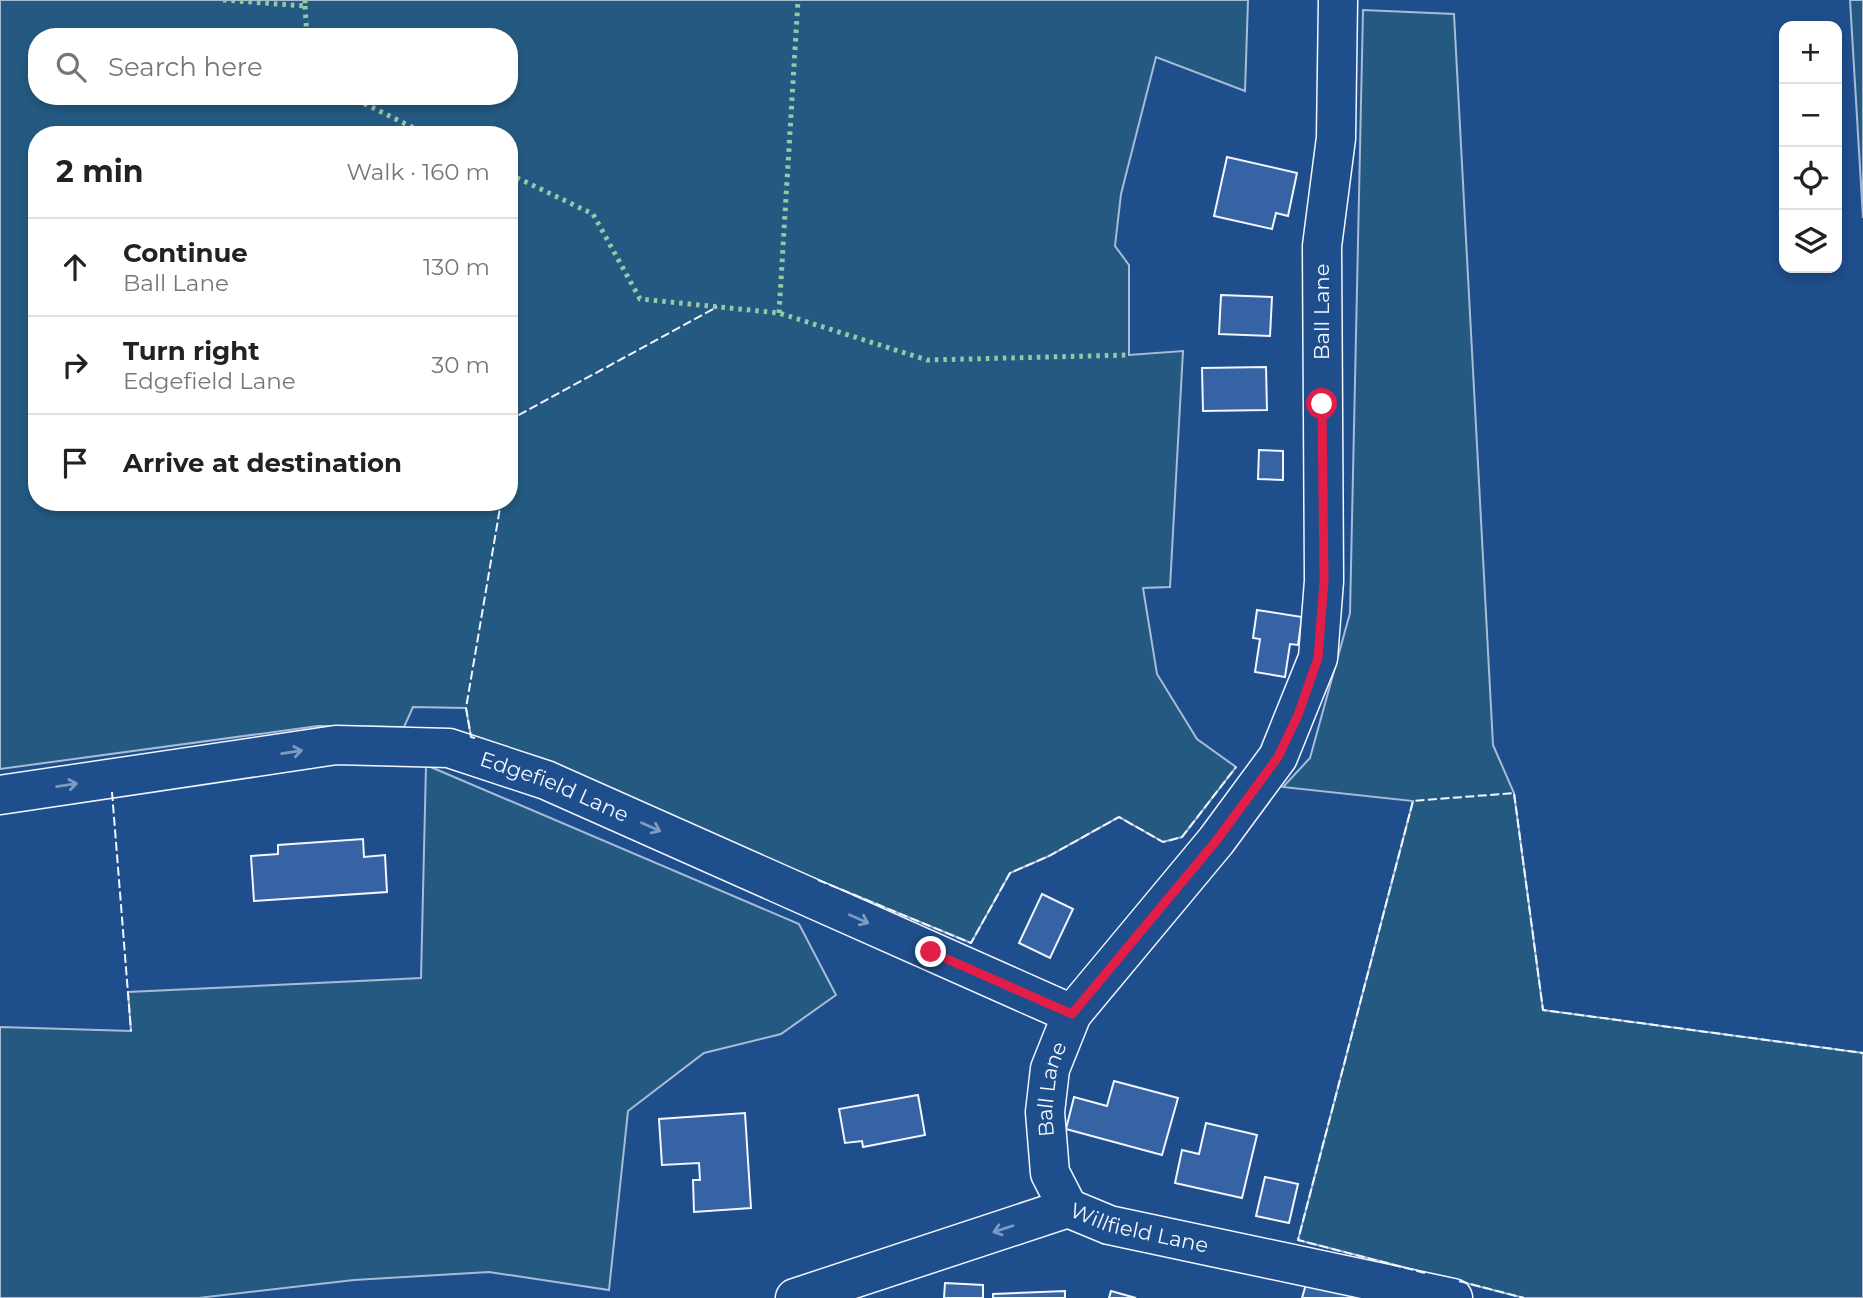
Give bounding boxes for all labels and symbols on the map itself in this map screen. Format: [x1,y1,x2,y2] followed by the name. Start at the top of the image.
[1309,264,1334,360] street label: Ball Lane
[1306,388,1337,419] route start
[281,745,303,758] one-way arrow
[477,746,633,827] street label: Edgefield Lane
[56,778,78,791] one-way arrow
[640,821,661,834] one-way arrow
[848,914,869,927] one-way arrow
[915,936,946,967] route end
[1032,1038,1072,1138] street label: Ball Lane
[1067,1197,1211,1258] street label: Willfield Lane
[993,1224,1015,1236] one-way arrow

